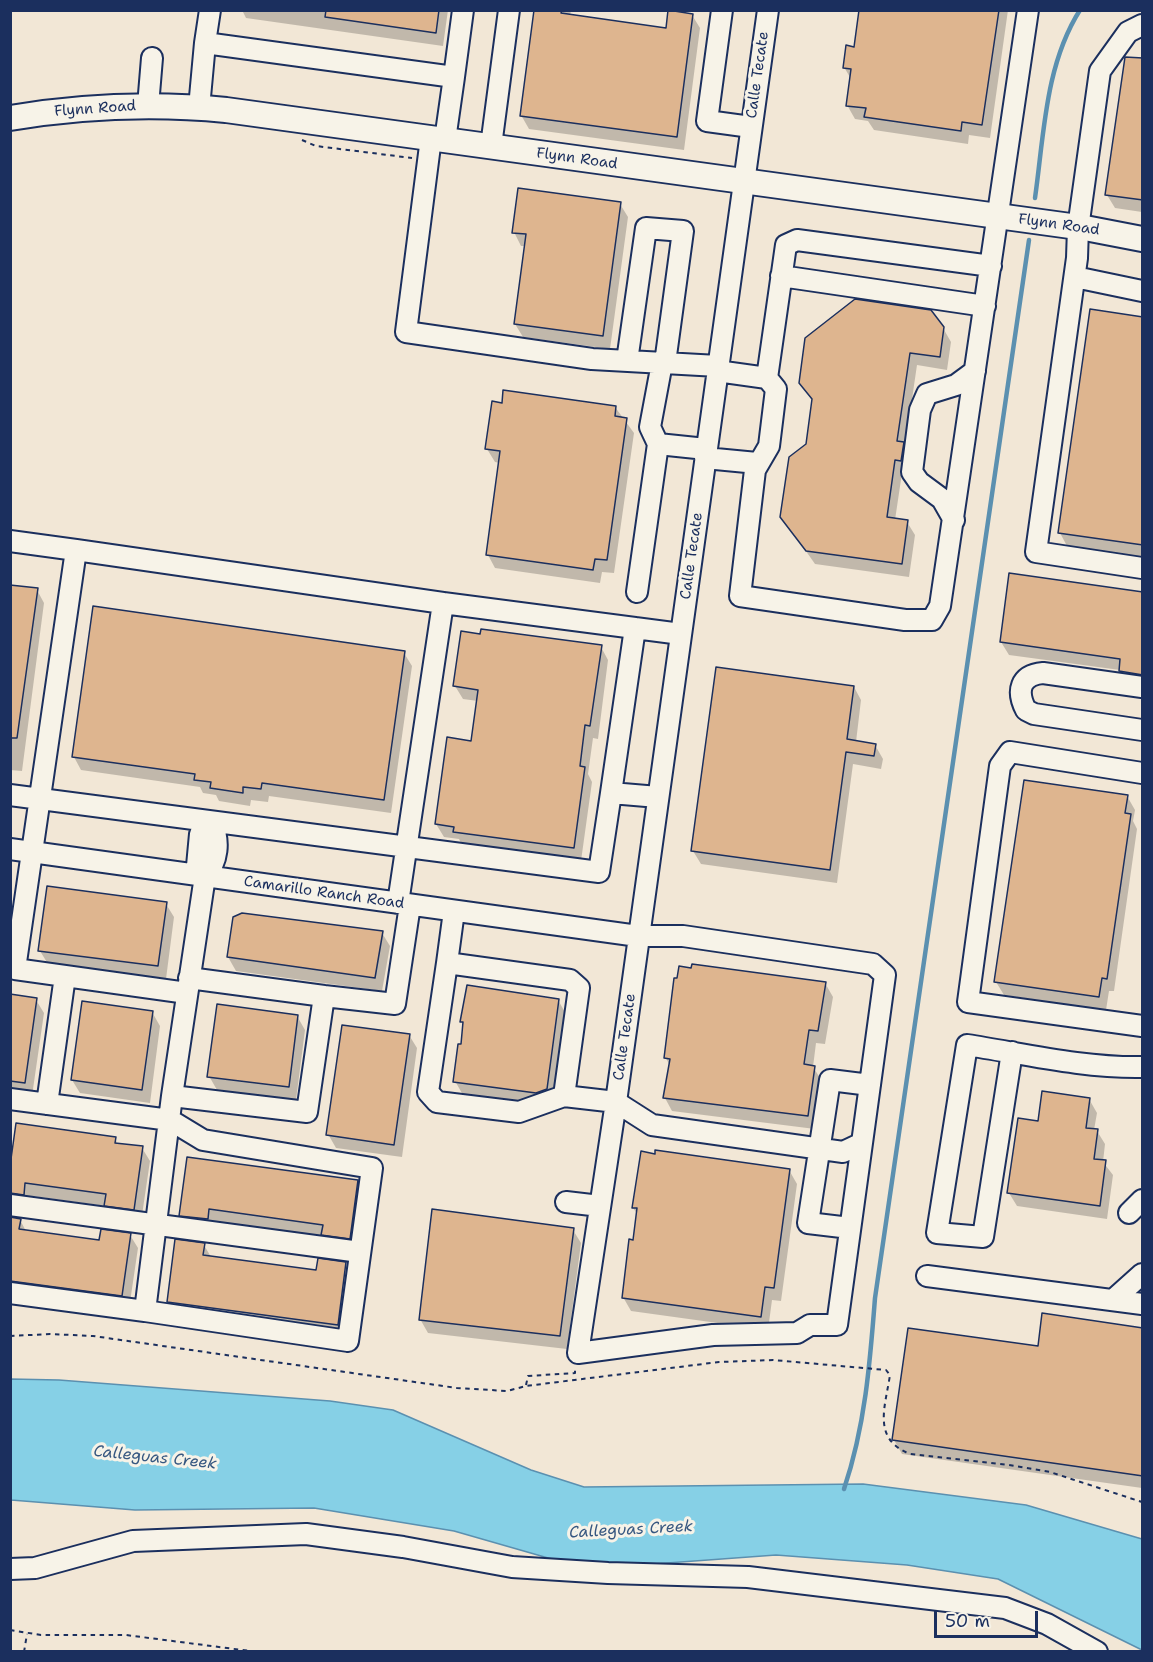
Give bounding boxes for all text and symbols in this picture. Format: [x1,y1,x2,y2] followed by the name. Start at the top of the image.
[743,30,773,120] street label: Calle Tecate
[53,97,137,121] street label: Flynn Road
[535,144,619,174] street label: Flynn Road
[1017,210,1101,240] street label: Flynn Road
[677,511,707,601] street label: Calle Tecate
[243,873,405,913] street label: Camarillo Ranch Road
[610,992,640,1082] street label: Calle Tecate
[92,1442,218,1474] water label: Calleguas Creek
[569,1517,693,1543] water label: Calleguas Creek
[937,1599,1040,1637] scale bar
[945,1609,990,1633] text: 50 m

